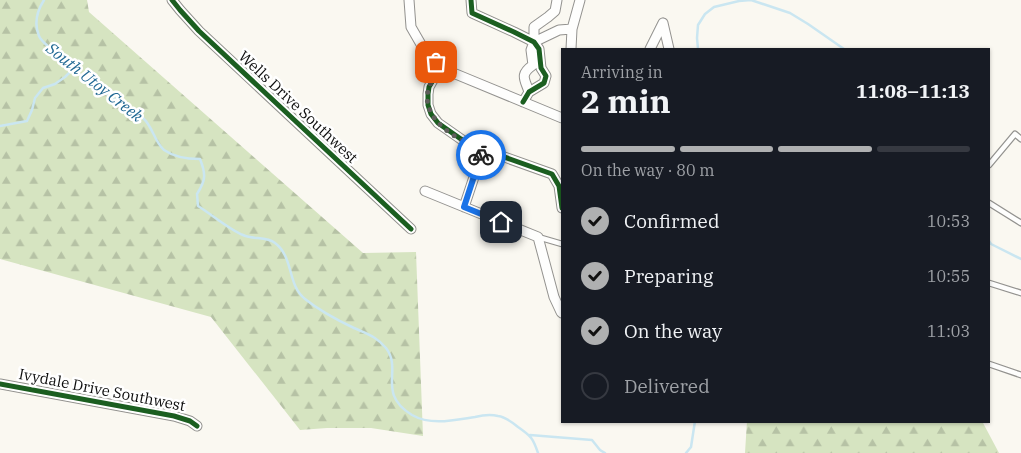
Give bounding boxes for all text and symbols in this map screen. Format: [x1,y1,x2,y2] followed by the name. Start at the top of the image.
[42,37,148,126] water label: South Utoy Creek
[415,41,457,83] pin
[235,46,362,167] street label: Wells Drive Southwest
[422,48,450,76] icon: bag
[581,62,663,82] text: Arriving in
[856,79,970,103] text: 11:08–11:13
[581,80,671,122] text: 2 min
[456,130,506,180] courier
[467,141,495,169] icon: bike
[581,160,715,180] text: On the way · 80 m
[480,201,522,243] pin
[581,207,609,235] icon: check
[487,208,515,236] icon: home
[624,209,719,233] text: Confirmed
[927,211,970,231] text: 10:53
[581,262,609,290] icon: check
[624,264,713,288] text: Preparing
[927,266,970,286] text: 10:55
[581,317,609,345] icon: check
[624,319,722,343] text: On the way
[927,321,970,341] text: 11:03
[17,364,187,415] street label: Ivydale Drive Southwest
[624,374,710,398] text: Delivered

